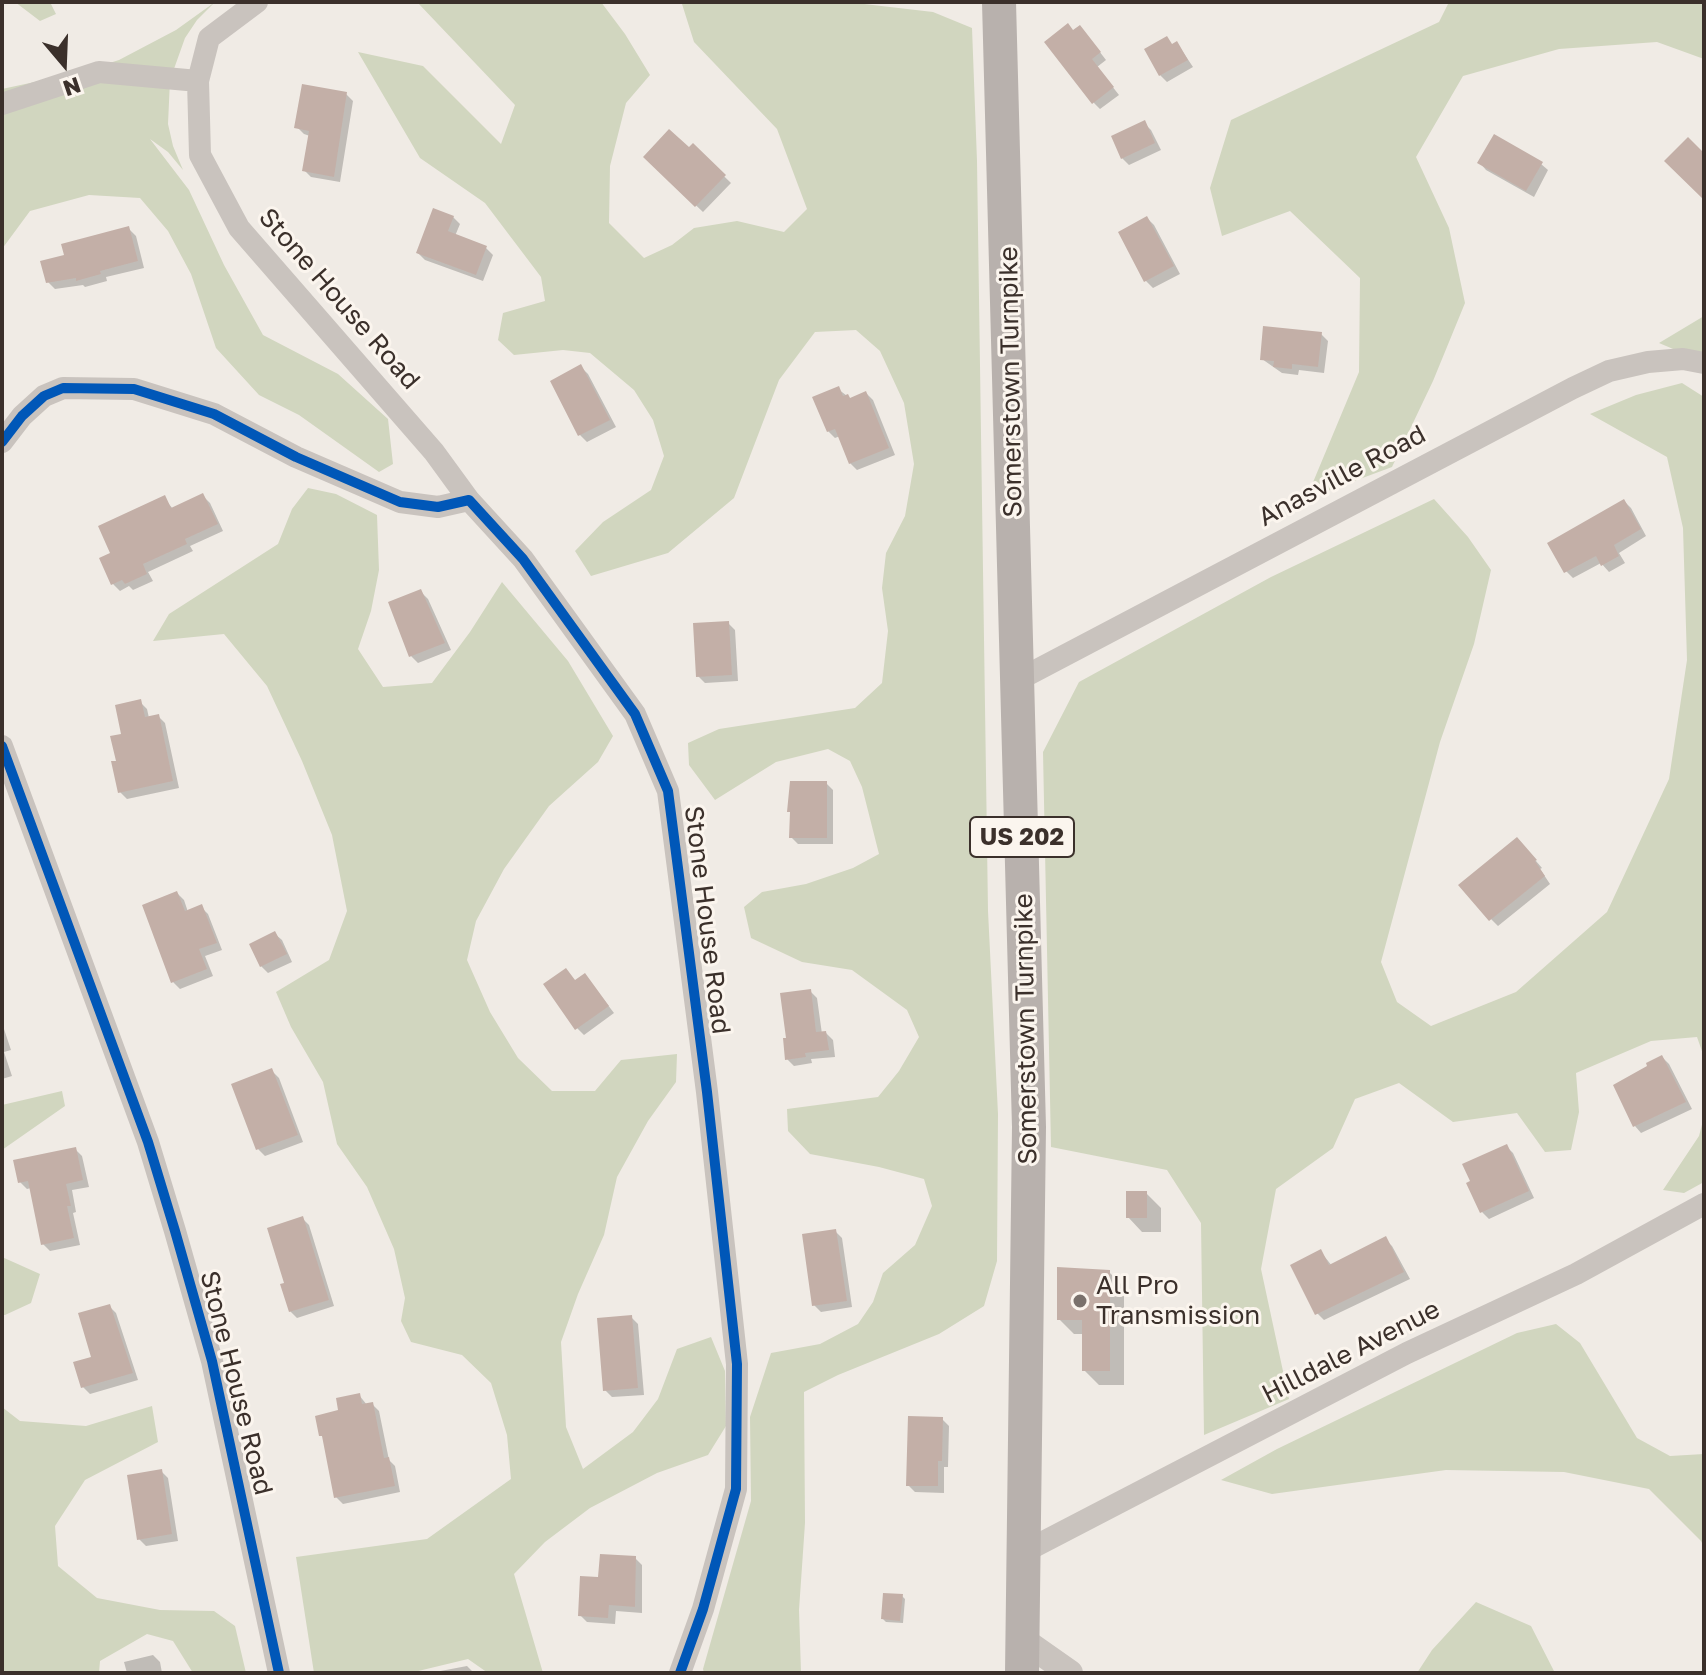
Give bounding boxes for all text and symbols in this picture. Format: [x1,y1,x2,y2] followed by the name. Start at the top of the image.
[24,24,104,104] north arrow
[60,72,84,103] text: N
[252,202,426,396] street label: Stone House Road
[993,246,1029,518] street label: Somerstown Turnpike
[1253,419,1431,533] street label: Anasville Road
[678,804,736,1036] street label: Stone House Road
[970,817,1074,857] road number: US 202
[1008,893,1044,1165] street label: Somerstown Turnpike
[193,1268,279,1498] street label: Stone House Road
[1096,1270,1260,1332] place label: All Pro Transmission
[1071,1292,1089,1310] marker: All Pro Transmission
[1257,1294,1445,1410] street label: Hilldale Avenue

